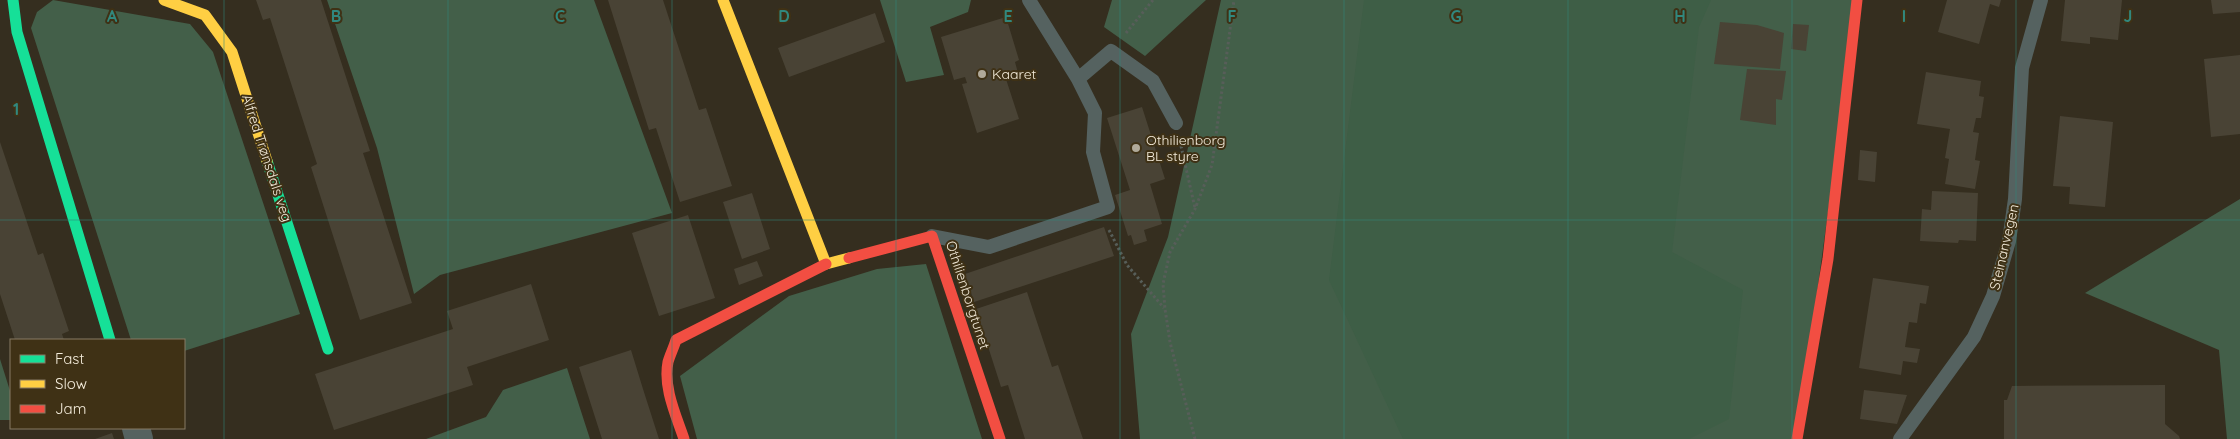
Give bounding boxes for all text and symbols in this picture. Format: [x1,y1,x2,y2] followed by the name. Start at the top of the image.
[107,6,118,26] text: A
[331,6,341,26] text: B
[555,6,565,26] text: C
[778,6,790,26] text: D
[1003,6,1013,26] text: E
[1228,6,1237,26] text: F
[1450,6,1462,26] text: G
[1674,6,1686,26] text: H
[1902,6,1906,26] text: I
[2124,6,2132,26] text: J
[992,65,1037,83] place label: Kaaret
[976,68,988,80] marker: Kaaret
[238,92,296,224] street label: Alfred Trønsdals veg
[13,99,19,119] text: 1
[1146,131,1226,165] place label: Othilienborg BL styre
[1130,142,1142,154] marker: Othilienborg BL styre
[1985,202,2023,292] street label: Steinanvegen
[942,239,994,352] street label: Othilienborgtunet
[10,339,185,429] legend
[55,349,84,368] text: Fast
[55,374,87,393] text: Slow
[55,399,86,418] text: Jam

